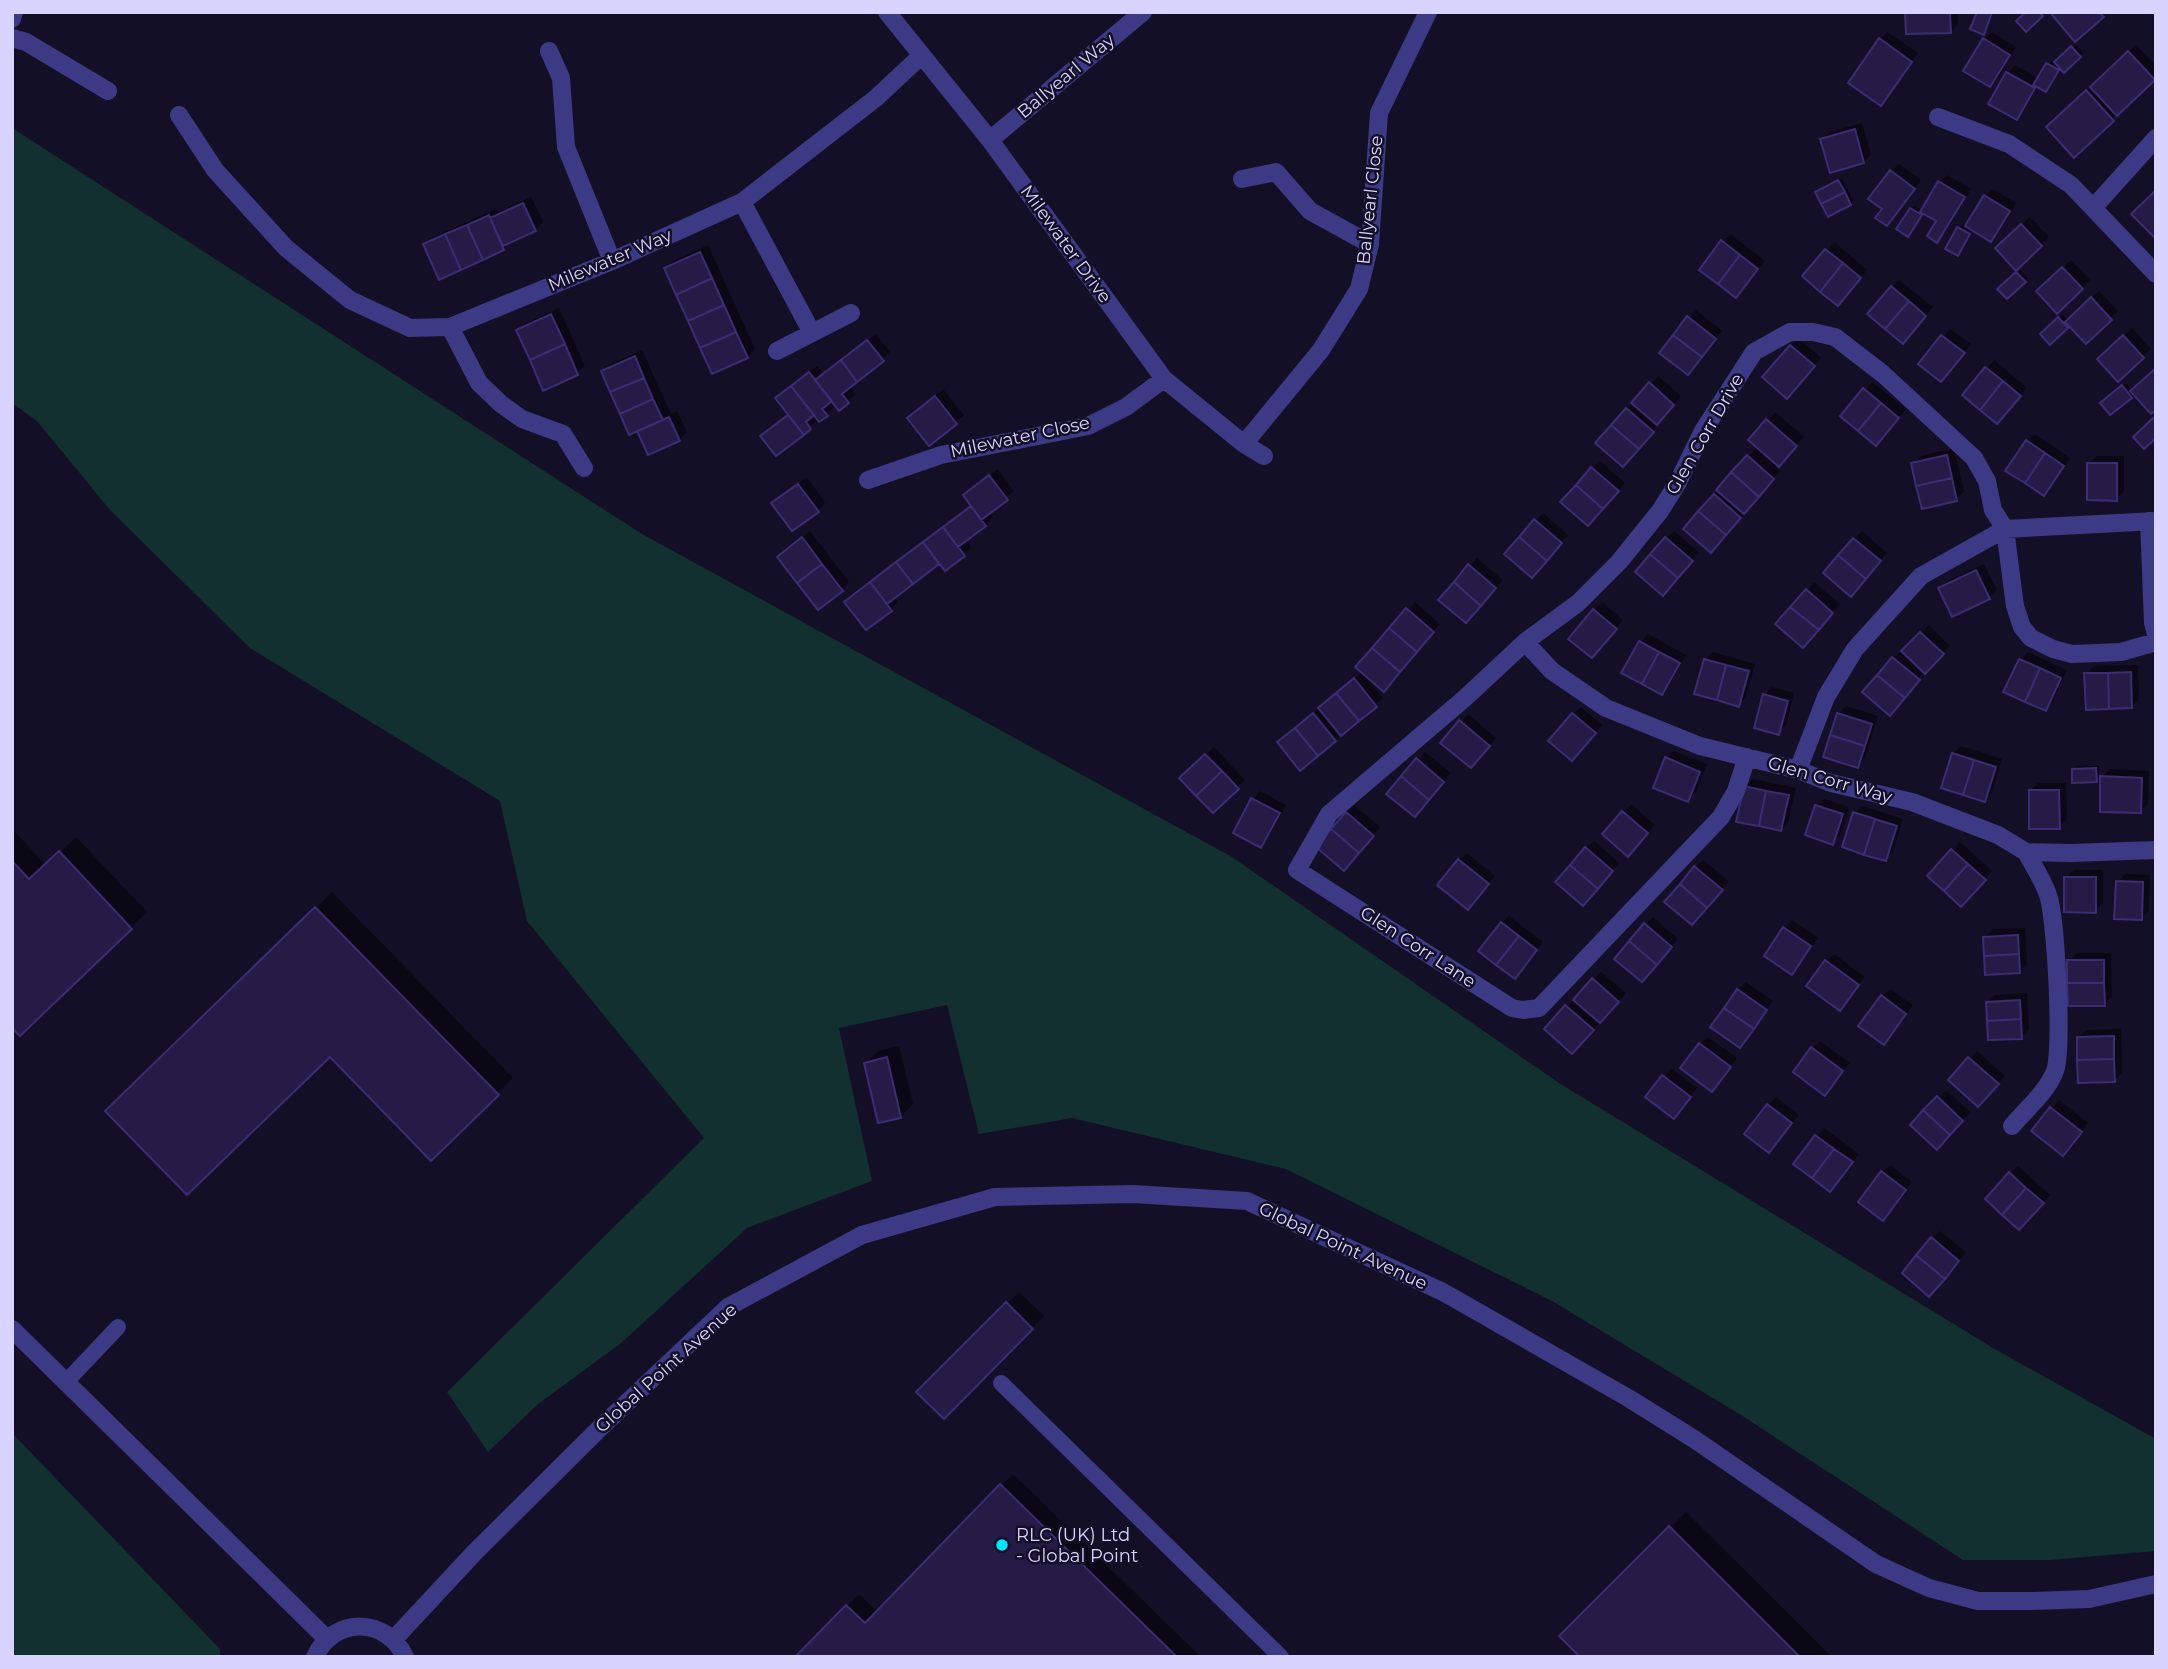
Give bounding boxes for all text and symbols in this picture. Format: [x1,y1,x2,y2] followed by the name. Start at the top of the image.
[1013,29,1119,123] street label: Ballyearl Way
[1352,134,1388,266] street label: Ballyearl Close
[1016,181,1116,307] street label: Milewater Drive
[545,224,675,296] street label: Milewater Way
[1661,369,1749,499] street label: Glen Corr Drive
[948,411,1092,463] street label: Milewater Close
[1765,752,1895,808] street label: Glen Corr Way
[1356,901,1480,993] street label: Glen Corr Lane
[1255,1197,1431,1295] street label: Global Point Avenue
[591,1298,742,1438] street label: Global Point Avenue
[1016,1524,1138,1567] place label: RLC (UK) Ltd - Global Point
[994,1537,1010,1553] marker: RLC (UK) Ltd - Global Point

